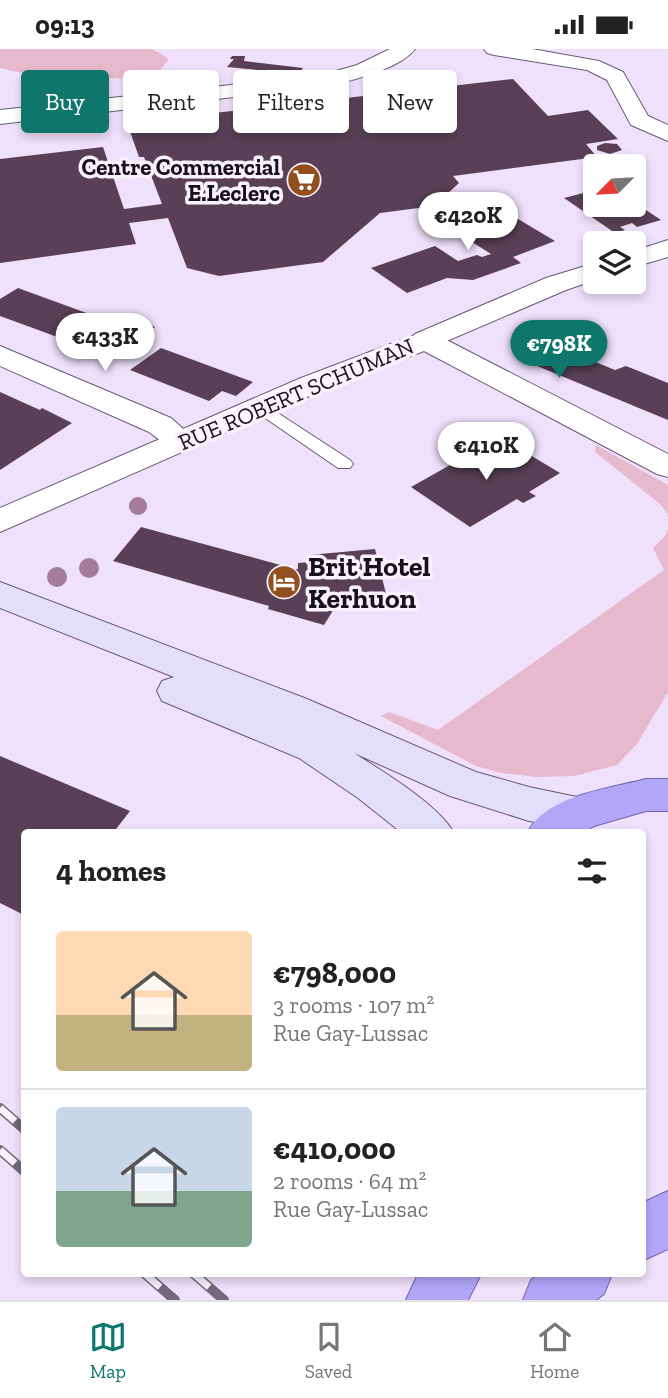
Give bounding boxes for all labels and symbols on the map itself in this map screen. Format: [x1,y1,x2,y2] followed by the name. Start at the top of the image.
[81,153,280,207] place label: Centre Commercial E.Leclerc
[583,154,646,217] north arrow
[285,161,323,199] supermarket icon: Centre Commercial E.Leclerc
[419,193,517,252] pin: €420K
[56,313,154,373] pin: €433K
[510,321,608,380] pin: €798K
[174,332,418,456] street label: RUE ROBERT SCHUMAN
[437,423,535,482] pin: €410K
[308,550,431,615] place label: Brit Hotel Kerhuon
[265,563,303,601] hotel icon: Brit Hotel Kerhuon

